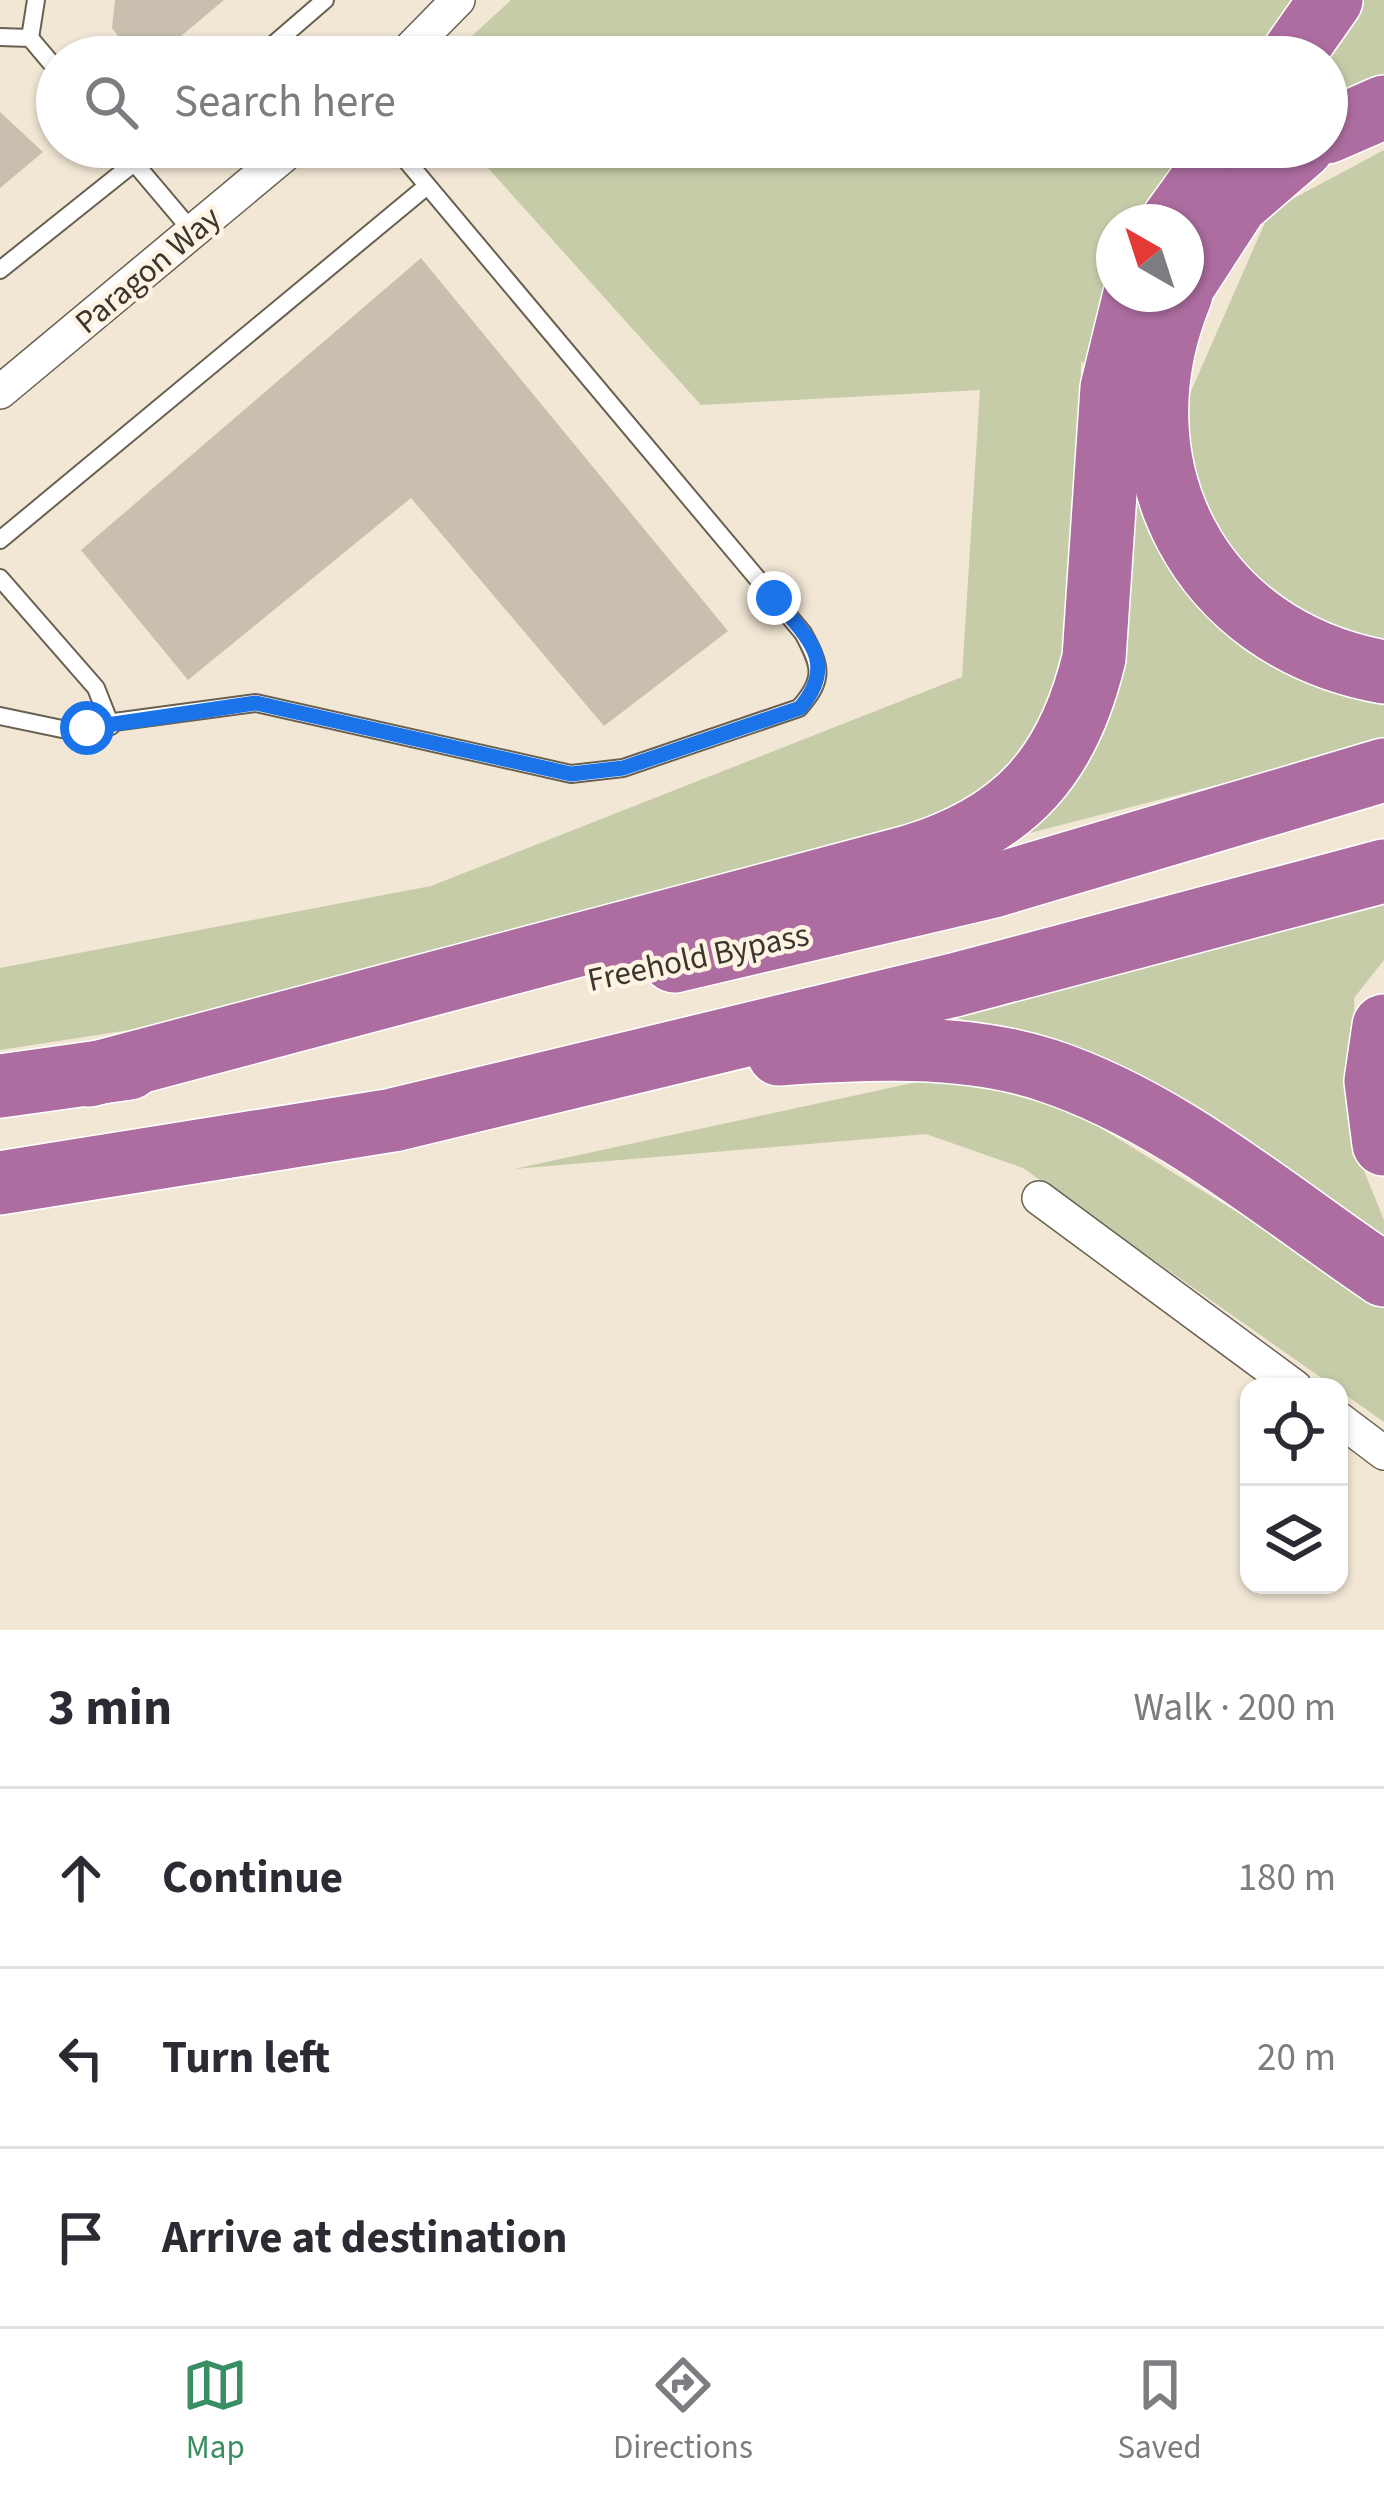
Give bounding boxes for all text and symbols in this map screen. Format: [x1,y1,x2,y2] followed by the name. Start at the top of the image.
[36,36,1348,168] search box
[78,69,144,135] icon: search
[174,70,396,134] text: Search here
[65,195,231,345] street label: Paragon Way
[1096,204,1204,312] north arrow
[747,571,801,625] route end
[60,701,114,755] route start
[583,911,813,1004] street label: Freehold Bypass
[1240,1378,1348,1594] map controls
[1240,1378,1348,1486] button: locate
[1240,1486,1348,1594] button: layers
[48,1672,172,1744] text: 3 min
[1133,1680,1336,1736] text: Walk · 200 m
[48,1845,114,1911] icon: ahead
[162,1846,343,1910] text: Continue
[1238,1850,1336,1906] text: 180 m
[48,2025,114,2091] icon: left
[162,2026,330,2090] text: Turn left
[1257,2030,1336,2086] text: 20 m
[48,2205,114,2271] icon: arrive
[162,2206,567,2270] text: Arrive at destination
[182,2352,248,2471] tab: Map
[613,2352,753,2471] tab: Directions
[1117,2352,1202,2471] tab: Saved

